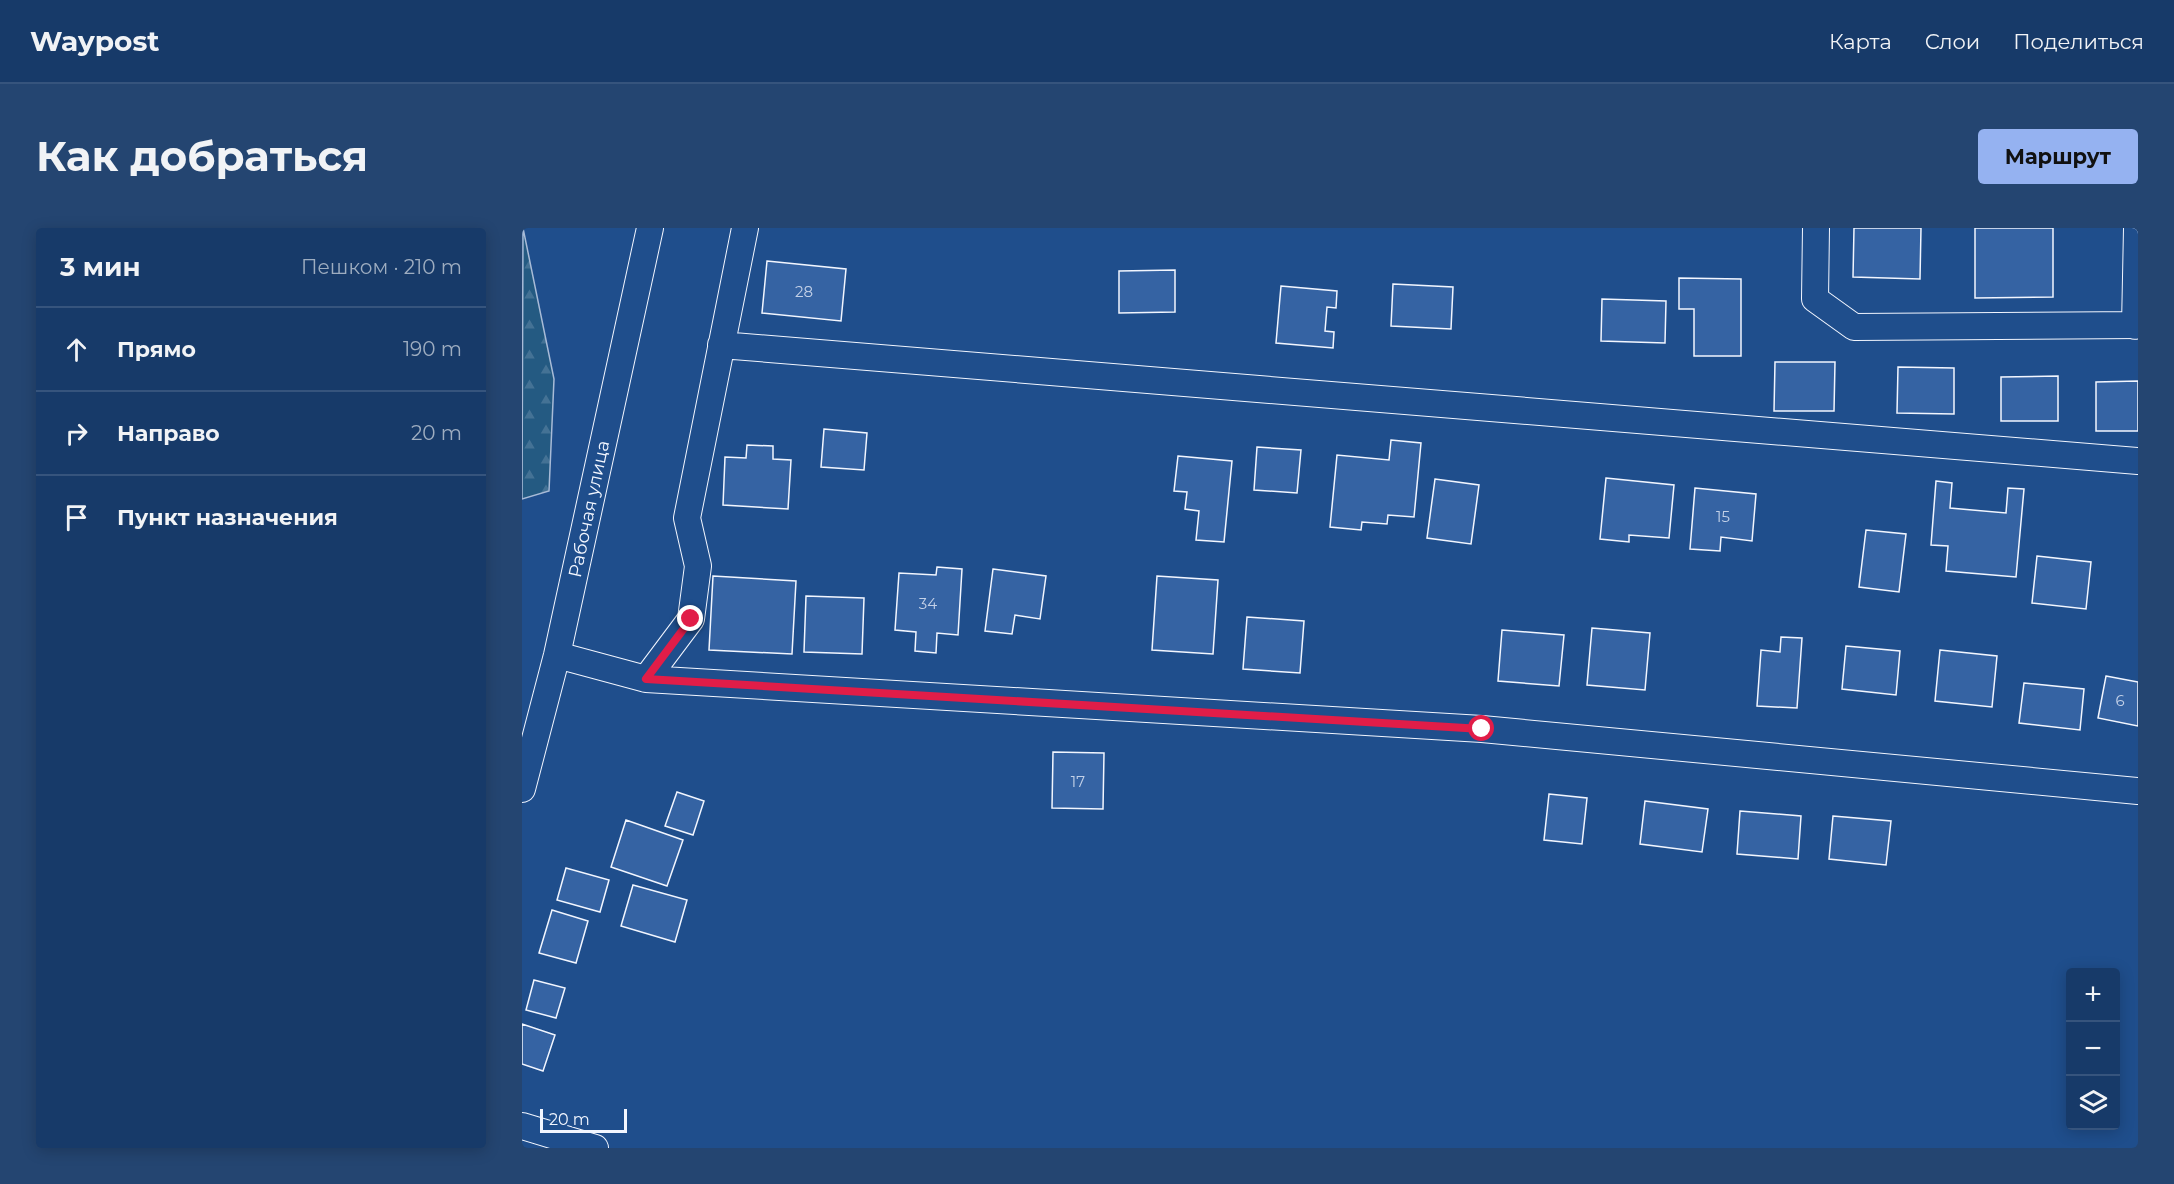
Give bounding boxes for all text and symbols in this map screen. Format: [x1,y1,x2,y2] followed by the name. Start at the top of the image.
[30,24,160,58] text: Waypost
[1829,29,1892,54] text: Карта
[1925,29,1980,54] text: Слои
[2013,29,2144,54] text: Поделиться
[1978,129,2138,184] button: Маршрут
[36,130,368,182] text: Как добраться
[60,251,140,283] text: 3 мин
[301,255,462,279] text: Пешком · 210 m
[795,282,813,301] house number: 28
[60,333,93,366] icon: ahead
[117,336,196,363] text: Прямо
[403,337,462,361] text: 190 m
[60,417,93,450] icon: right
[117,420,220,447] text: Направо
[411,421,462,445] text: 20 m
[564,439,614,579] street label: Рабочая улица
[60,501,93,534] icon: arrive
[117,504,338,531] text: Пункт назначения
[1716,507,1730,526] house number: 15
[919,594,937,613] house number: 34
[677,605,703,631] route end
[2115,691,2125,710] house number: 6
[1468,715,1494,741] route start
[1071,772,1085,791] house number: 17
[2066,968,2120,1130] map controls
[2066,968,2120,1022] button: +
[2066,1022,2120,1076] button: −
[2066,1076,2120,1130] button: layers
[540,1106,627,1134] scale bar
[549,1110,590,1129] text: 20 m

